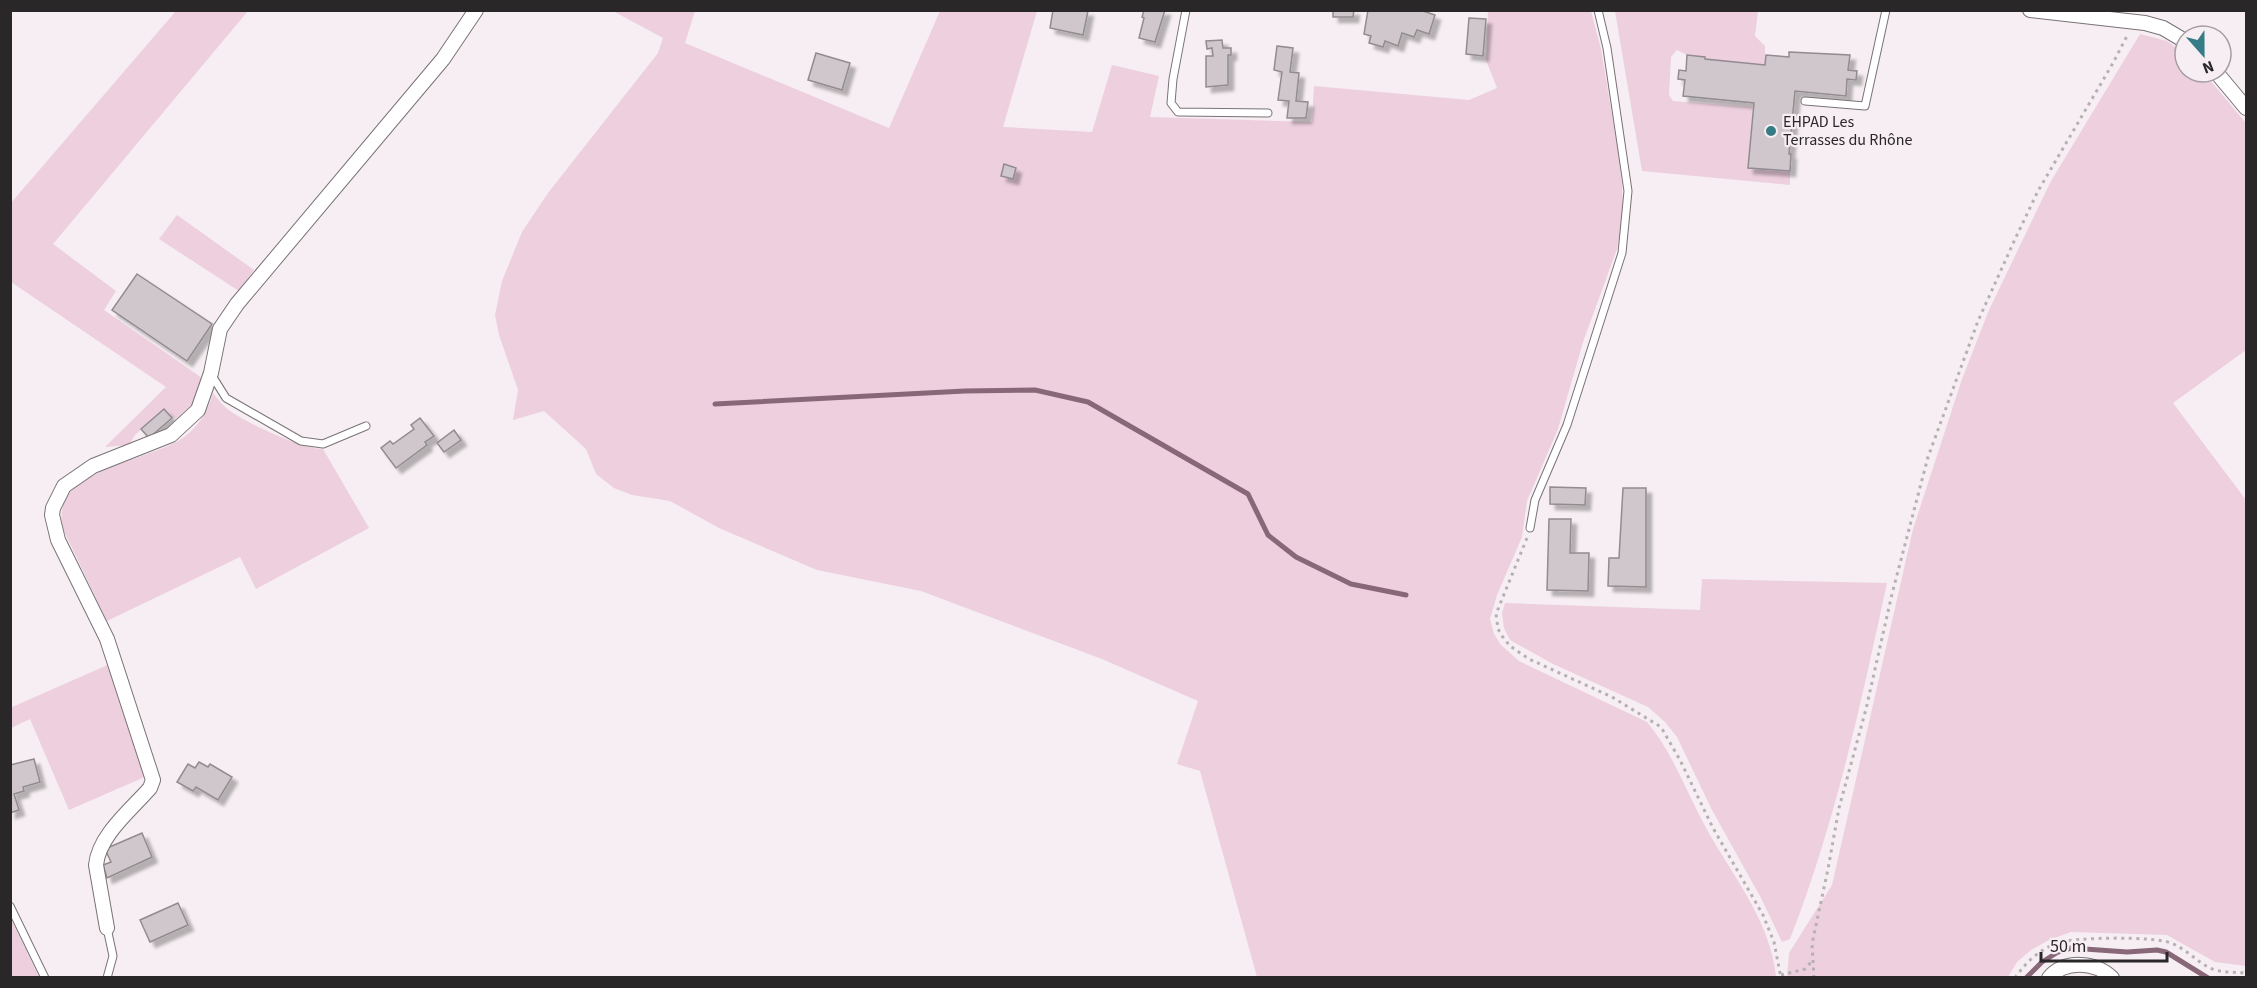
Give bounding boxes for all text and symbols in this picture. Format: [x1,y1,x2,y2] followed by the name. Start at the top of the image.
[2173,24,2233,84] north arrow
[2199,55,2217,79] text: N
[1783,111,1913,151] place label: EHPAD Les Terrasses du Rhône
[1764,124,1778,138] marker: EHPAD Les Terrasses du Rhône
[2041,925,2167,963] scale bar
[2050,934,2086,959] text: 50 m

